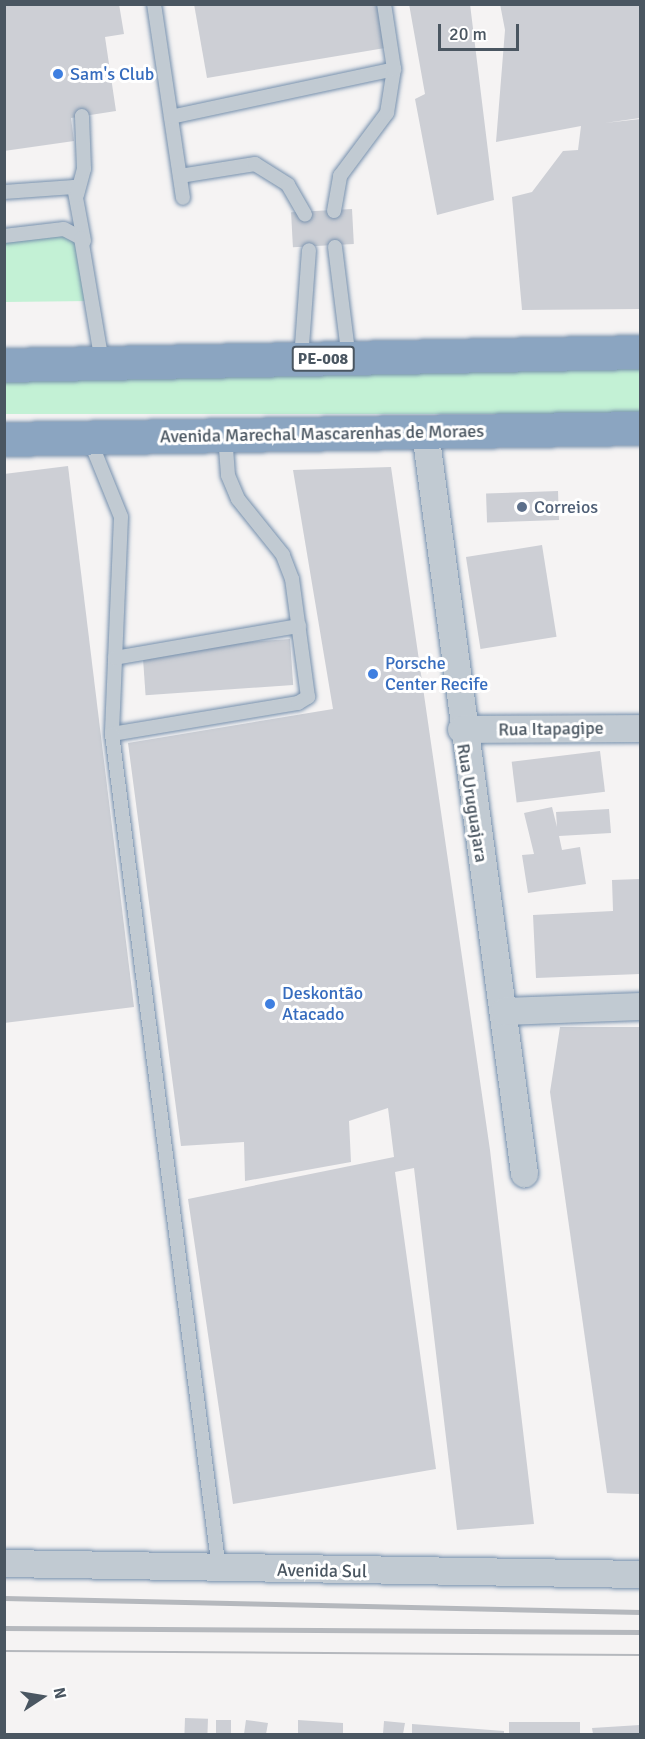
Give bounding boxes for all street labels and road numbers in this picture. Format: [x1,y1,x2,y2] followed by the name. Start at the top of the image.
[292,346,354,372] road number: PE-008
[160,420,484,448] street label: Avenida Marechal Mascarenhas de Moraes
[498,717,604,741] street label: Rua Itapagipe
[452,742,492,864] street label: Rua Uruguajara
[277,1559,367,1583] street label: Avenida Sul

